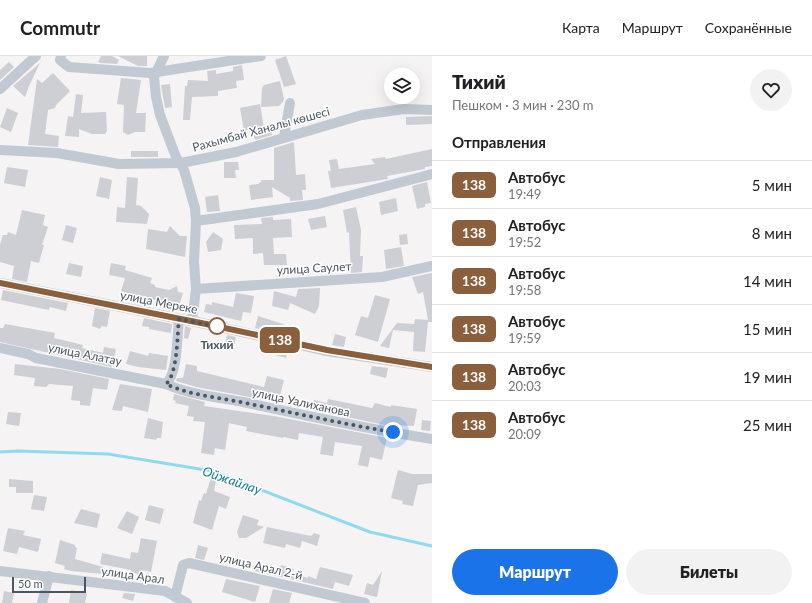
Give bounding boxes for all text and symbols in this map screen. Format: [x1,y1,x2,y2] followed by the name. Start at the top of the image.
[20,16,100,39] text: Commutr
[562,19,600,36] text: Карта
[622,19,683,36] text: Маршрут
[705,19,792,36] text: Сохранённые
[384,68,420,104] map controls
[384,68,420,104] button: layers
[750,69,792,111] button: heart
[452,70,506,93] text: Тихий
[452,97,593,113] text: Пешком · 3 мин · 230 m
[191,103,332,155] street label: Рахымбай Ханалы көшесі
[452,133,546,151] text: Отправления
[508,168,565,186] text: Автобус
[462,176,486,193] text: 138
[752,176,792,194] text: 5 мин
[508,186,541,202] text: 19:49
[508,216,565,234] text: Автобус
[462,224,486,241] text: 138
[752,224,792,242] text: 8 мин
[508,234,541,250] text: 19:52
[276,259,352,277] street label: улица Саулет
[508,264,565,282] text: Автобус
[462,272,486,289] text: 138
[743,272,792,290] text: 14 мин
[508,282,541,298] text: 19:58
[119,287,199,317] street label: улица Мереке
[508,312,565,330] text: Автобус
[208,317,226,335] marker: Тихий
[462,320,486,337] text: 138
[743,320,792,338] text: 15 мин
[257,327,303,353] line badge: 138
[508,330,541,346] text: 19:59
[268,331,292,348] text: 138
[200,337,234,352] place label: Тихий
[47,339,124,369] street label: улица Алатау
[508,360,565,378] text: Автобус
[462,368,486,385] text: 138
[743,368,792,386] text: 19 мин
[508,378,541,394] text: 20:03
[251,384,351,420] street label: улица Уалиханова
[508,408,565,426] text: Автобус
[462,416,486,433] text: 138
[743,416,792,434] text: 25 мин
[383,422,403,442] your location
[508,426,541,442] text: 20:09
[200,462,264,498] water label: Ойжайлау
[218,549,304,583] street label: улица Арал 2-й
[452,549,618,595] button: Маршрут
[626,549,792,595] button: Билеты
[100,563,166,587] street label: улица Арал
[12,575,86,594] scale bar
[18,577,43,590] text: 50 m

